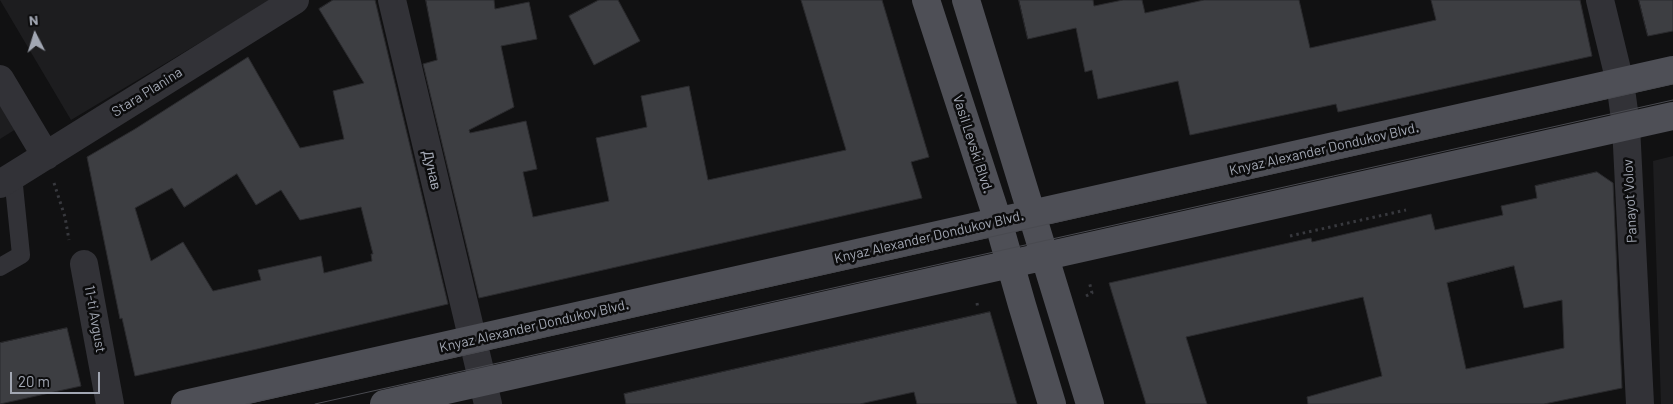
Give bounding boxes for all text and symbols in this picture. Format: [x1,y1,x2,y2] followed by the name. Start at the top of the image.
[10,10,60,60] north arrow
[28,11,39,28] text: N
[109,64,185,120] street label: Stara Planina
[949,93,997,195] street label: Vasil Levski Blvd.
[1228,119,1420,179] street label: Knyaz Alexander Dondukov Blvd.
[419,149,445,191] street label: Дунав
[1619,159,1641,243] street label: Panayot Volov
[833,207,1025,267] street label: Knyaz Alexander Dondukov Blvd.
[81,284,109,354] street label: 11-ti Avgust
[438,296,630,356] street label: Knyaz Alexander Dondukov Blvd.
[12,362,102,394] scale bar
[18,372,50,390] text: 20 m

